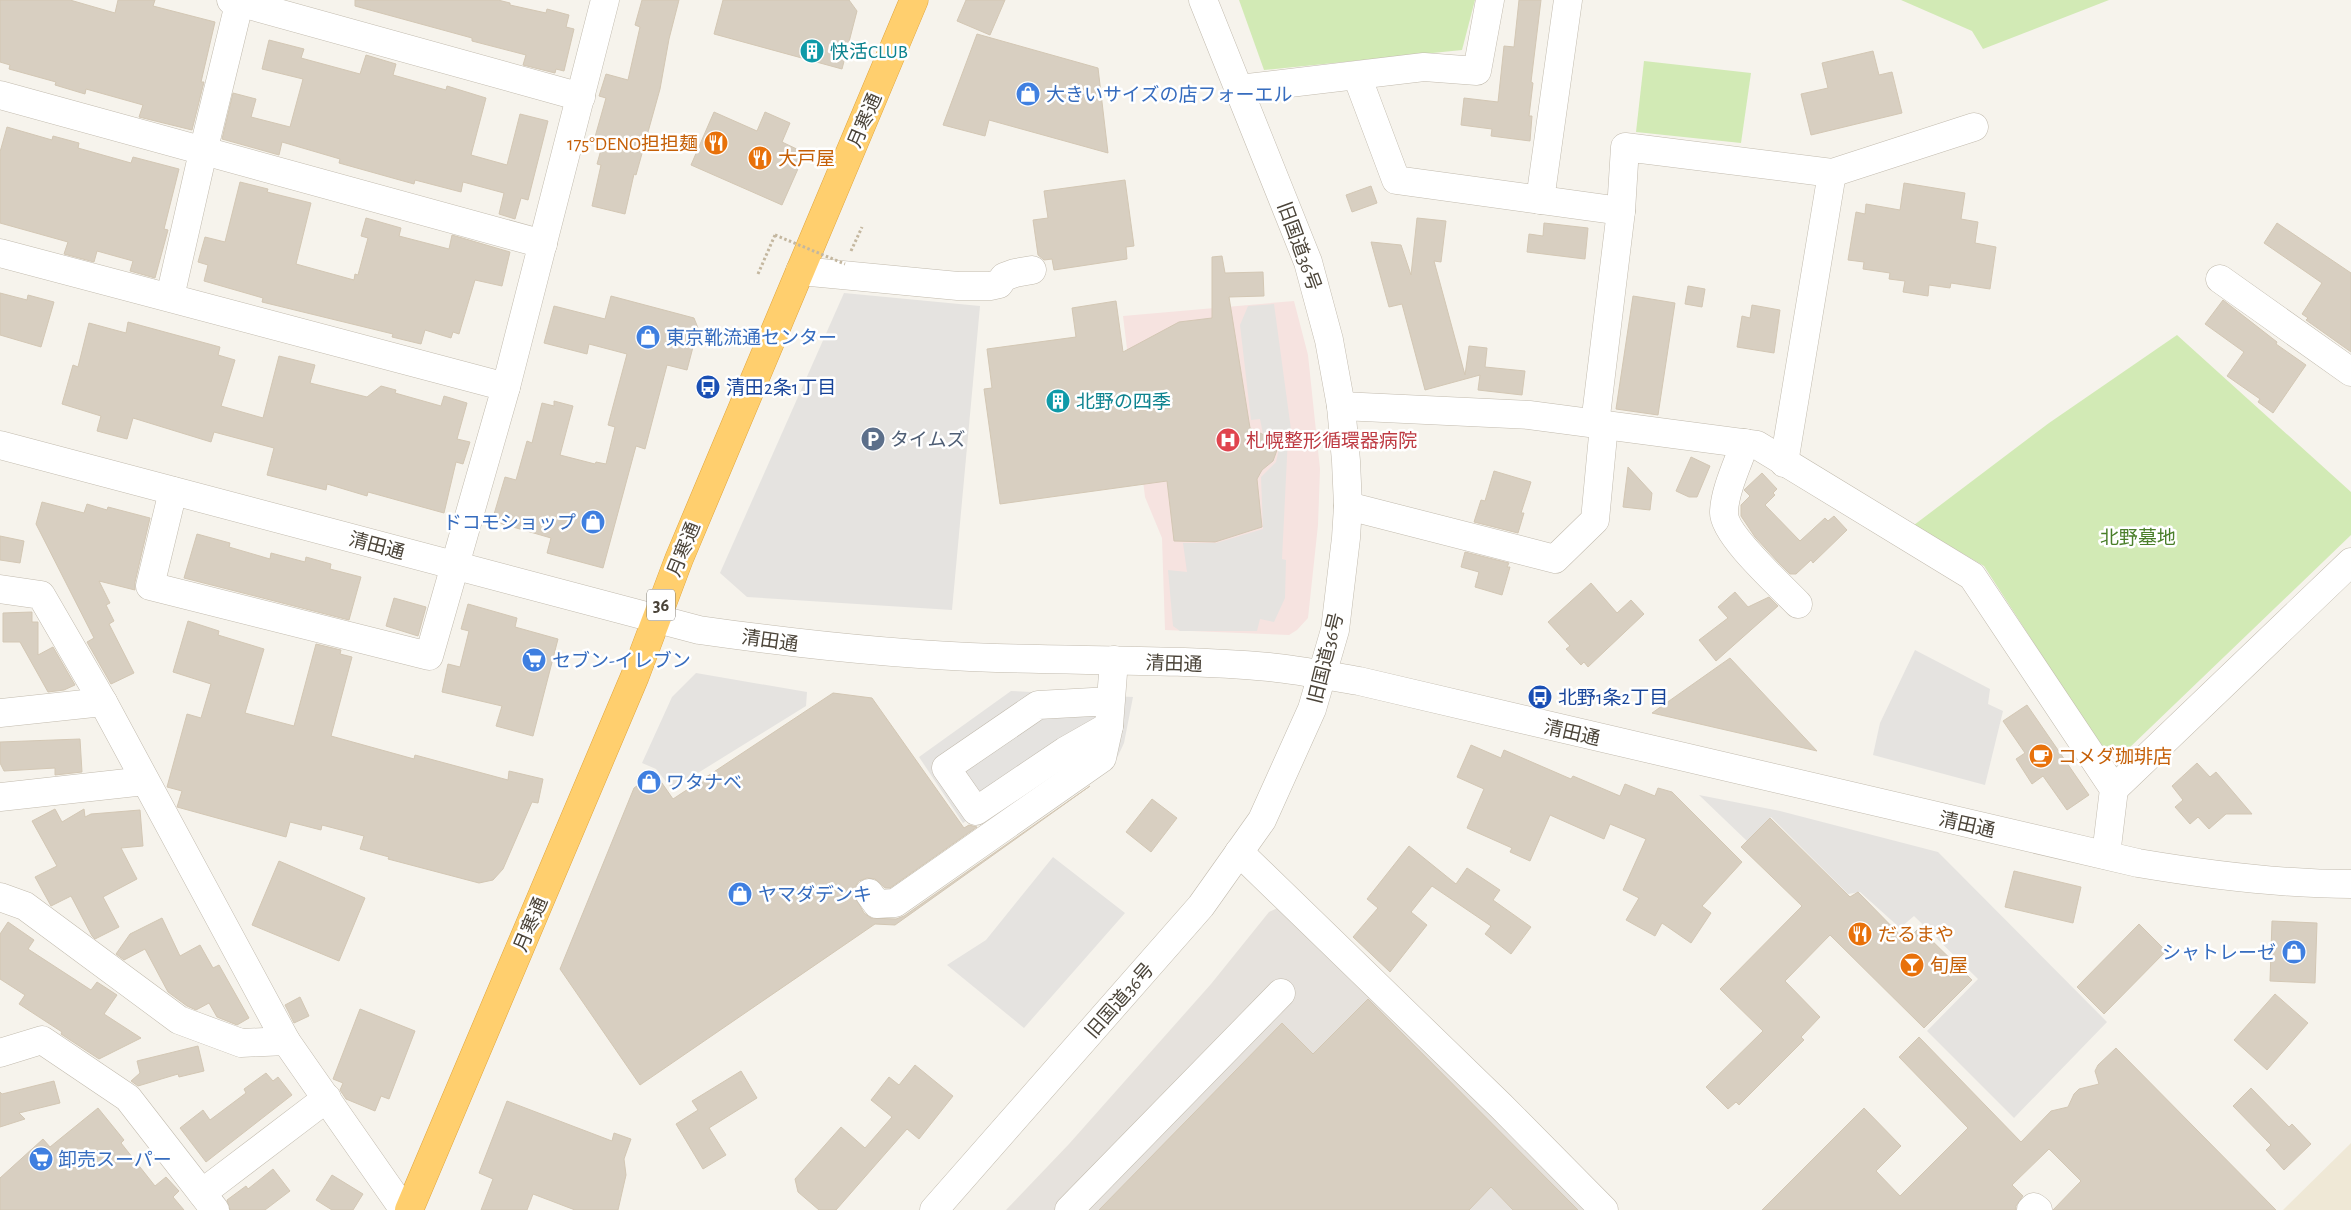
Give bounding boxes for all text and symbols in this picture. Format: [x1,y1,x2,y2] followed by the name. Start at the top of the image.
[799,38,825,64] building icon: 快活CLUB
[830,42,908,62] place label: 快活CLUB
[1015,81,1041,107] shop icon: 大きいサイズの店フォーエル
[1046,84,1292,105] place label: 大きいサイズの店フォーエル
[844,90,885,151] street label: 月寒通
[703,130,729,156] restaurant icon: 175°DENO担担麺
[567,134,698,154] place label: 175°DENO担担麺
[747,145,773,171] restaurant icon: 大戸屋
[778,149,835,169] place label: 大戸屋
[1274,199,1324,293] street label: 旧国道36号
[635,324,661,350] shop icon: 東京靴流通センター
[666,327,837,348] place label: 東京靴流通センター
[695,374,721,400] bus stop icon: 清田2条1丁目
[726,377,836,398] place label: 清田2条1丁目
[1045,388,1071,414] building icon: 北野の四季
[1076,392,1171,412] place label: 北野の四季
[860,426,886,452] parking icon: タイムズ
[1215,427,1241,453] hospital icon: 札幌整形循環器病院
[890,429,966,450] place label: タイムズ
[1246,430,1417,451] place label: 札幌整形循環器病院
[580,509,606,535] shop icon: ドコモショップ
[443,513,576,533] place label: ドコモショップ
[663,519,704,580] street label: 月寒通
[2100,527,2176,548] park label: 北野墓地
[347,528,407,563] street label: 清田通
[647,590,675,620] road number: 36
[1305,611,1347,706] street label: 旧国道36号
[740,626,800,655] street label: 清田通
[521,647,547,673] supermarket icon: セブン-イレブン
[552,650,691,671] place label: セブン-イレブン
[1145,652,1203,675] street label: 清田通
[1527,684,1553,710] bus stop icon: 北野1条2丁目
[1558,688,1668,708] place label: 北野1条2丁目
[1542,716,1602,749] street label: 清田通
[2028,743,2054,769] cafe icon: コメダ珈琲店
[2058,746,2172,767] place label: コメダ珈琲店
[636,769,662,795] shop icon: ワタナベ
[666,773,742,793] place label: ワタナベ
[1937,808,1997,841] street label: 清田通
[727,881,753,907] shop icon: ヤマダデンキ
[758,884,872,905] place label: ヤマダデンキ
[510,894,551,955] street label: 月寒通
[1847,921,1873,947] restaurant icon: だるまや
[1878,925,1954,945] place label: だるまや
[2281,939,2307,965] shop icon: シャトレーゼ
[2162,943,2276,963] place label: シャトレーゼ
[1899,952,1925,978] bar icon: 旬屋
[1930,956,1968,976] place label: 旬屋
[1082,959,1158,1042] street label: 旧国道36号
[28,1146,54,1172] supermarket icon: 卸売スーパー
[58,1149,172,1170] place label: 卸売スーパー

